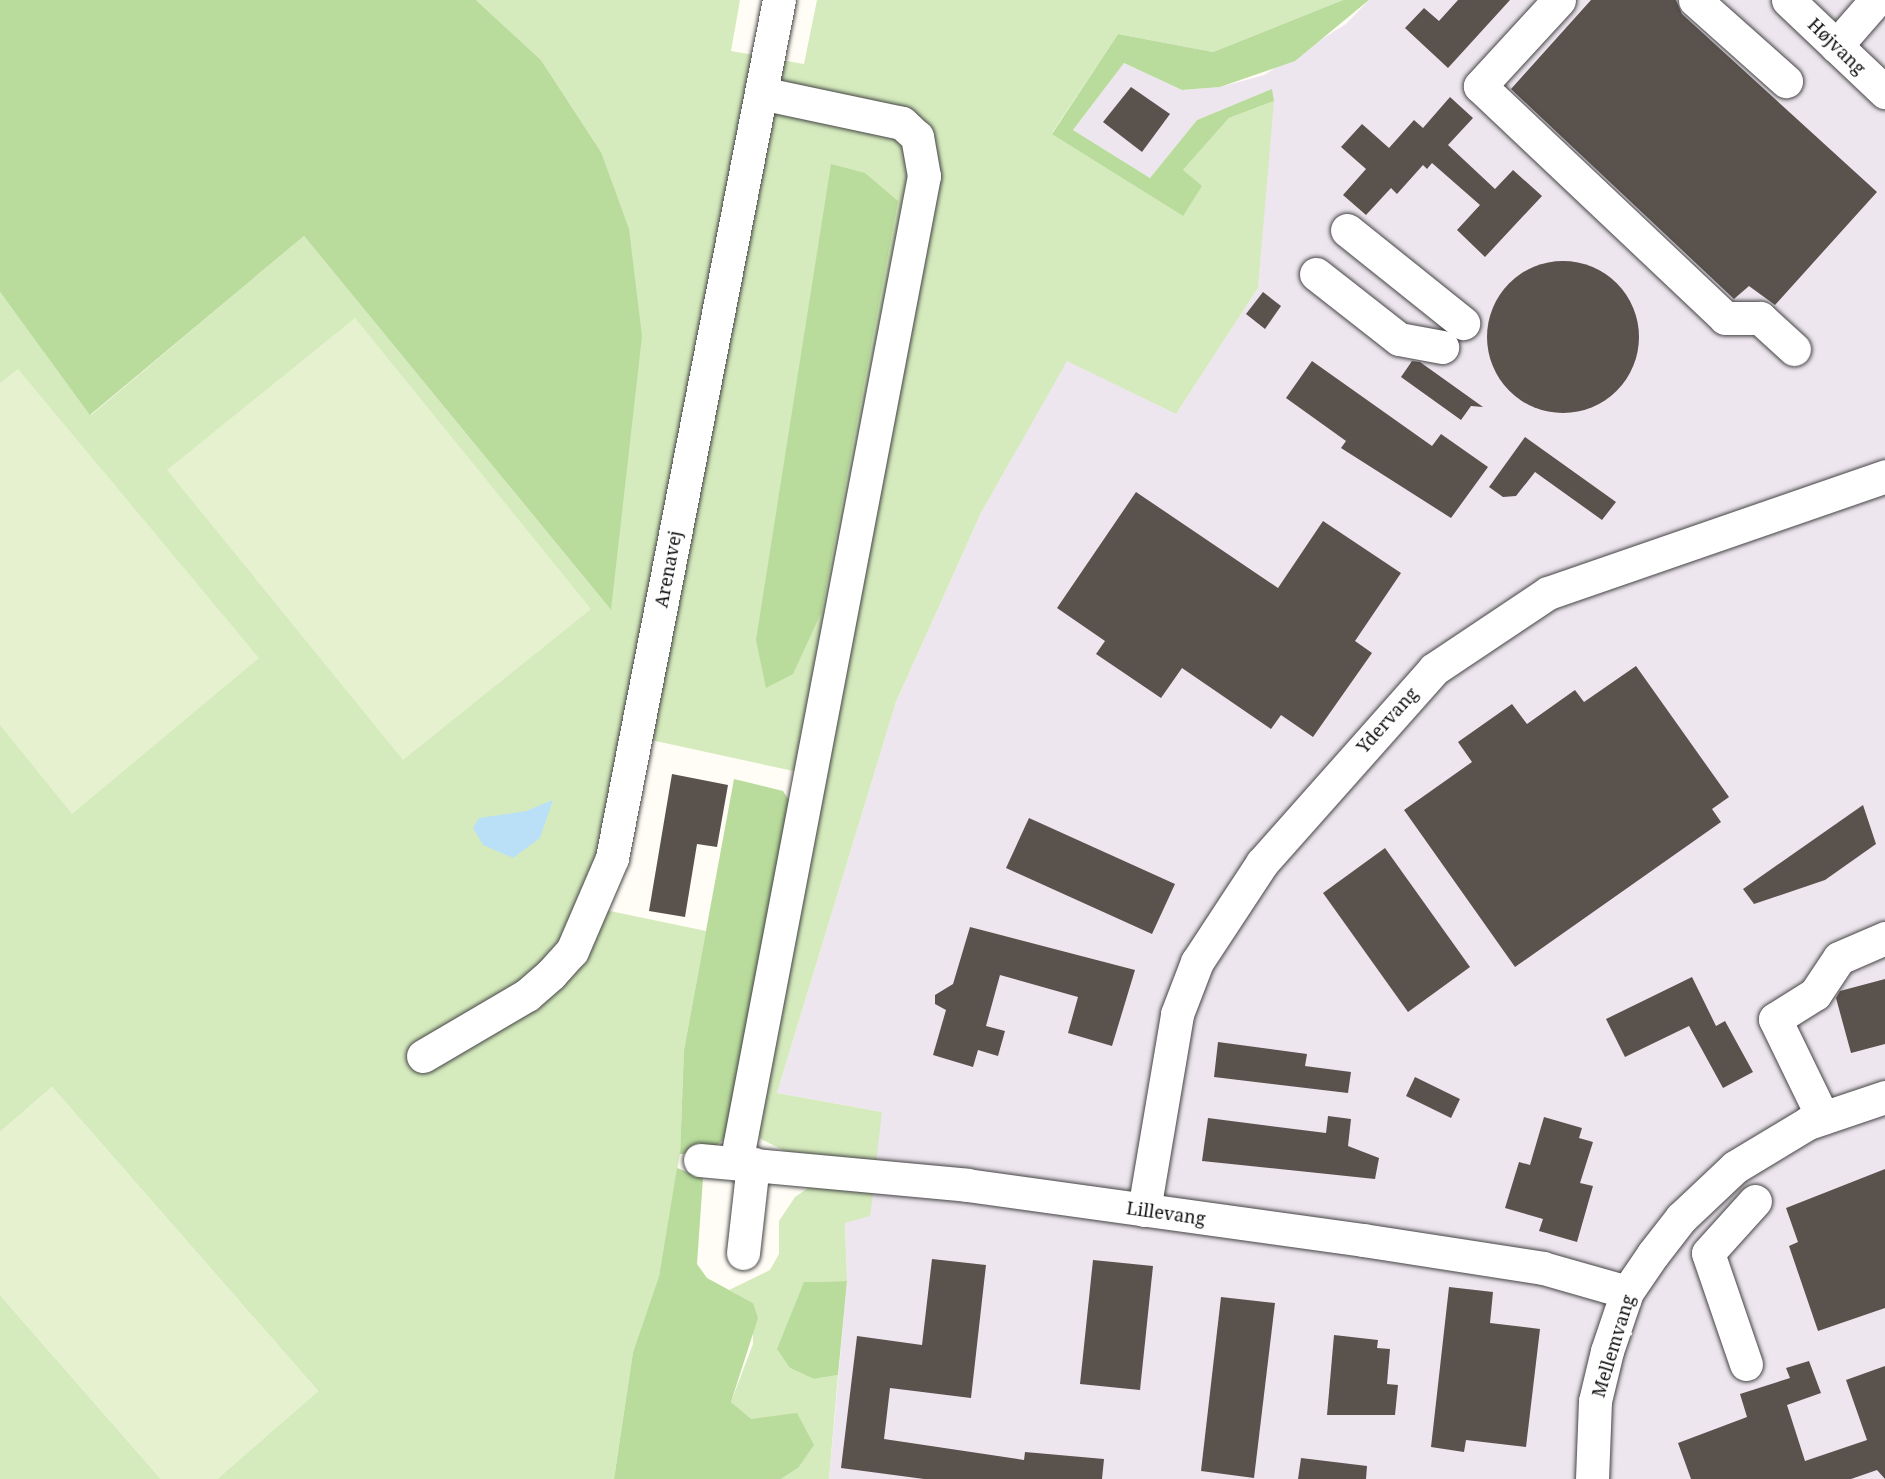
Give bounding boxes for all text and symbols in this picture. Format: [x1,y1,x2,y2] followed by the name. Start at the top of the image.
[1804,13,1870,79] street label: Højvang
[650,529,686,609] street label: Arenavej
[1352,683,1422,757] street label: Ydervang
[1125,1197,1207,1229] street label: Lillevang
[1587,1292,1639,1400] street label: Mellemvang

